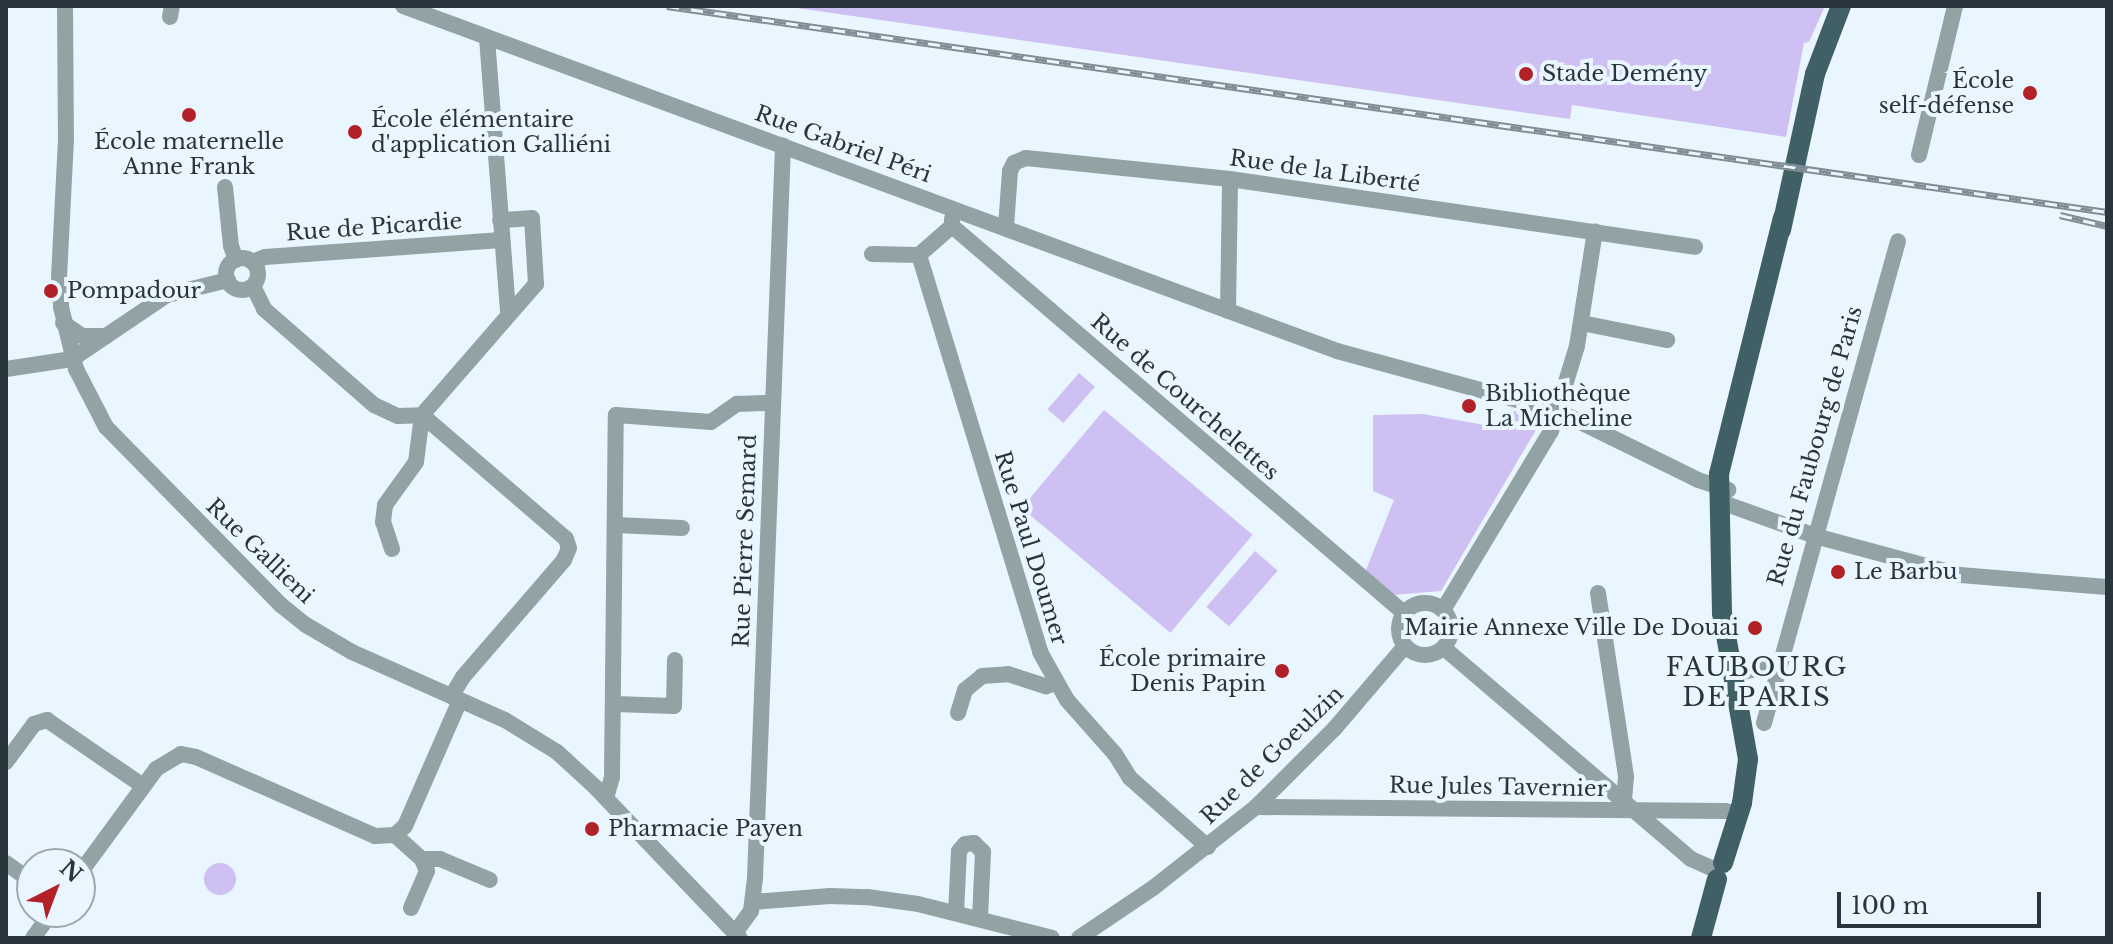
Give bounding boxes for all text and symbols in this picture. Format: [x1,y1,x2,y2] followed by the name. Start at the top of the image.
[1542,61,1707,87] place label: Stade Demény
[1517,65,1535,83] marker: Stade Demény
[1879,67,2014,118] place label: École self-défense
[2021,84,2039,102] marker: École self-défense
[751,100,935,188] street label: Rue Gabriel Péri
[180,106,198,124] marker: École maternelle Anne Frank
[371,106,611,158] place label: École élémentaire d'application Galliéni
[346,123,364,141] marker: École élémentaire d'application Galliéni
[94,128,284,180] place label: École maternelle Anne Frank
[1228,145,1422,197] street label: Rue de la Liberté
[285,208,463,246] street label: Rue de Picardie
[67,278,201,304] place label: Pompadour
[42,282,60,300] marker: Pompadour
[1762,303,1868,589] street label: Rue du Faubourg de Paris
[1086,308,1284,486] street label: Rue de Courchelettes
[1485,380,1633,432] place label: Bibliothèque La Micheline
[1460,397,1478,415] marker: Bibliothèque La Micheline
[728,434,762,648] street label: Rue Pierre Semard
[989,448,1073,648] street label: Rue Paul Doumer
[201,493,319,609] street label: Rue Gallieni
[1854,559,1958,585] place label: Le Barbu
[1829,563,1847,581] marker: Le Barbu
[1402,615,1739,641] place label: Mairie Annexe Ville De Douai
[1746,619,1764,637] marker: Mairie Annexe Ville De Douai
[1099,645,1266,696] place label: École primaire Denis Papin
[1666,652,1848,714] district label: FAUBOURG DE PARIS
[1273,662,1291,680] marker: École primaire Denis Papin
[1195,680,1349,830] street label: Rue de Goeulzin
[1388,772,1608,802] street label: Rue Jules Tavernier
[608,816,803,842] place label: Pharmacie Payen
[583,820,601,838] marker: Pharmacie Payen
[16,848,96,928] north arrow
[54,854,88,888] text: N
[1841,876,2045,926] scale bar
[1851,891,1929,920] text: 100 m

